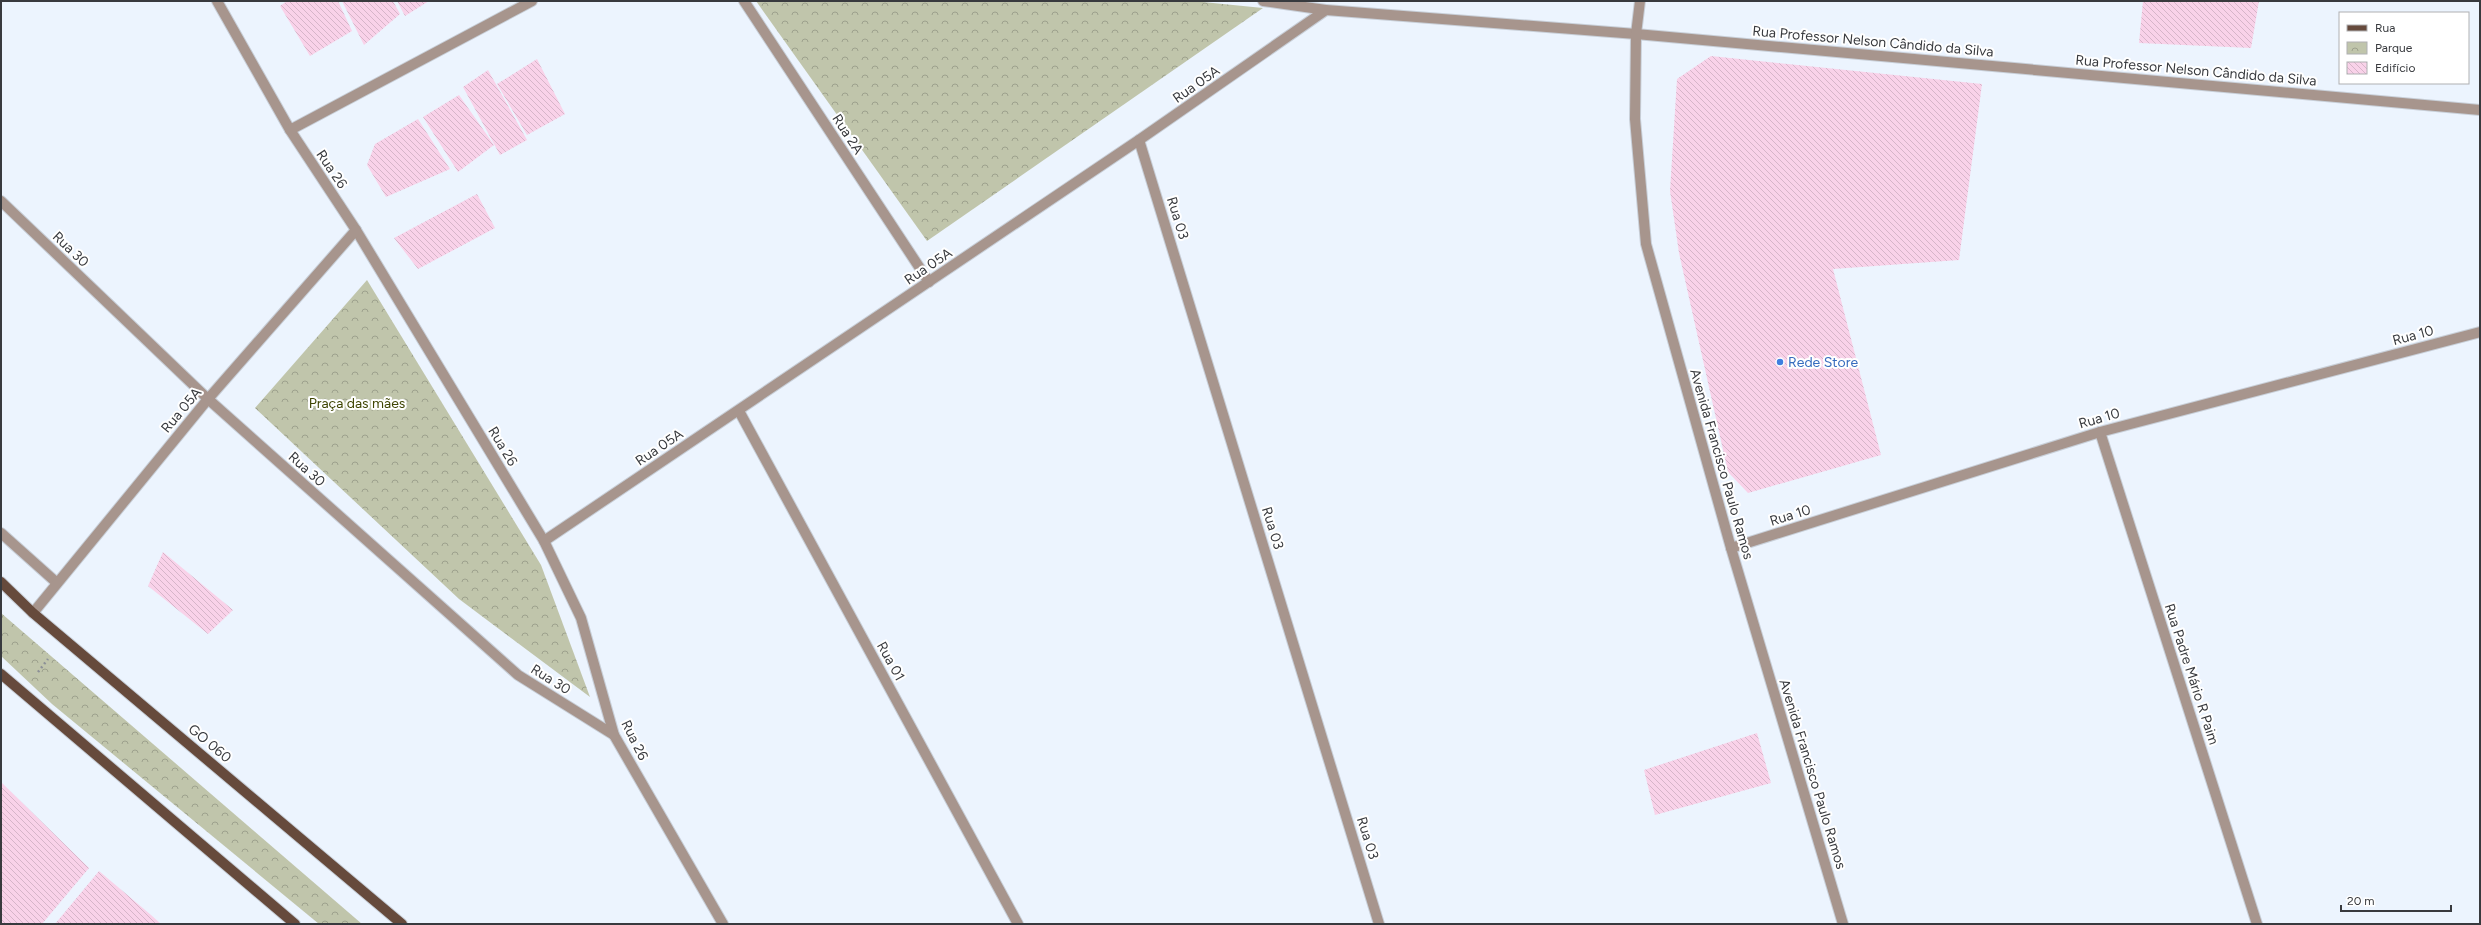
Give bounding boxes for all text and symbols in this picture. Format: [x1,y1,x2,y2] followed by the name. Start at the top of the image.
[2339,12,2469,84] legend
[2375,21,2395,35] text: Rua
[1752,22,1994,61] street label: Rua Professor Nelson Cândido da Silva
[2375,41,2413,55] text: Parque
[2075,51,2317,90] street label: Rua Professor Nelson Cândido da Silva
[2375,61,2415,75] text: Edifício
[1169,62,1224,107] street label: Rua 05A
[828,111,867,158] street label: Rua 2A
[313,147,351,192] street label: Rua 26
[1163,195,1192,242] street label: Rua 03
[49,228,92,271] street label: Rua 30
[901,244,956,288] street label: Rua 05A
[2391,322,2436,349] street label: Rua 10
[1788,354,1858,371] place label: Rede Store
[1775,357,1785,367] marker: Rede Store
[1686,367,1757,561] street label: Avenida Francisco Paulo Ramos
[158,384,205,436] street label: Rua 05A
[309,395,405,412] park label: Praça das mães
[2077,405,2122,432] street label: Rua 10
[484,423,521,469] street label: Rua 26
[632,425,687,469] street label: Rua 05A
[285,448,329,490] street label: Rua 30
[1768,501,1813,530] street label: Rua 10
[1258,505,1287,552] street label: Rua 03
[2161,601,2222,747] street label: Rua Padre Mário R Paim
[873,639,908,684] street label: Rua 01
[528,661,574,698] street label: Rua 30
[1776,677,1850,871] street label: Avenida Francisco Paulo Ramos
[617,717,652,763] street label: Rua 26
[185,721,235,766] street label: GO 060
[1353,815,1382,862] street label: Rua 03
[2341,887,2451,913] scale bar
[2347,894,2375,908] text: 20 m

